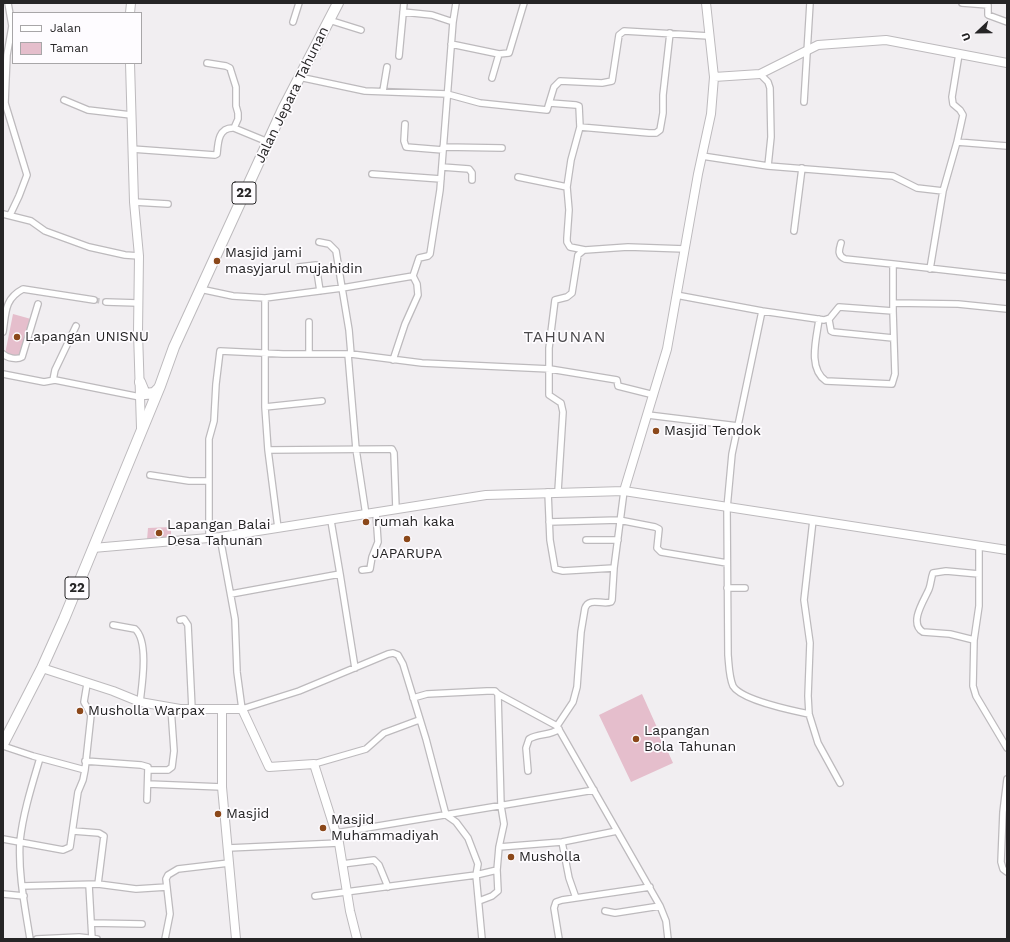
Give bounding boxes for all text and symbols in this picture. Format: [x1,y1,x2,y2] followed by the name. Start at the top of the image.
[12,12,142,64] legend
[958,12,998,52] north arrow
[50,21,81,35] text: Jalan
[252,24,332,166] street label: Jalan Jepara Tahunan
[959,31,974,43] text: U
[50,41,88,55] text: Taman
[232,182,256,204] road number: 22
[225,245,363,278] place label: Masjid jami masyjarul mujahidin
[212,256,222,266] marker: Masjid jami masyjarul mujahidin
[524,327,606,347] district label: TAHUNAN
[25,329,149,345] place label: Lapangan UNISNU
[12,332,22,342] marker: Lapangan UNISNU
[664,423,761,439] place label: Masjid Tendok
[651,426,661,436] marker: Masjid Tendok
[374,514,454,530] place label: rumah kaka
[167,517,270,550] place label: Lapangan Balai Desa Tahunan
[361,517,371,527] marker: rumah kaka
[154,528,164,538] marker: Lapangan Balai Desa Tahunan
[402,534,412,544] marker: JAPARUPA
[372,546,442,562] place label: JAPARUPA
[65,577,89,599] road number: 22
[88,703,205,719] place label: Musholla Warpax
[75,706,85,716] marker: Musholla Warpax
[644,723,736,756] place label: Lapangan Bola Tahunan
[631,734,641,744] marker: Lapangan Bola Tahunan
[226,806,269,822] place label: Masjid
[213,809,223,819] marker: Masjid
[331,812,439,844] place label: Masjid Muhammadiyah
[318,823,328,833] marker: Masjid Muhammadiyah
[519,849,580,865] place label: Musholla
[506,852,516,862] marker: Musholla

